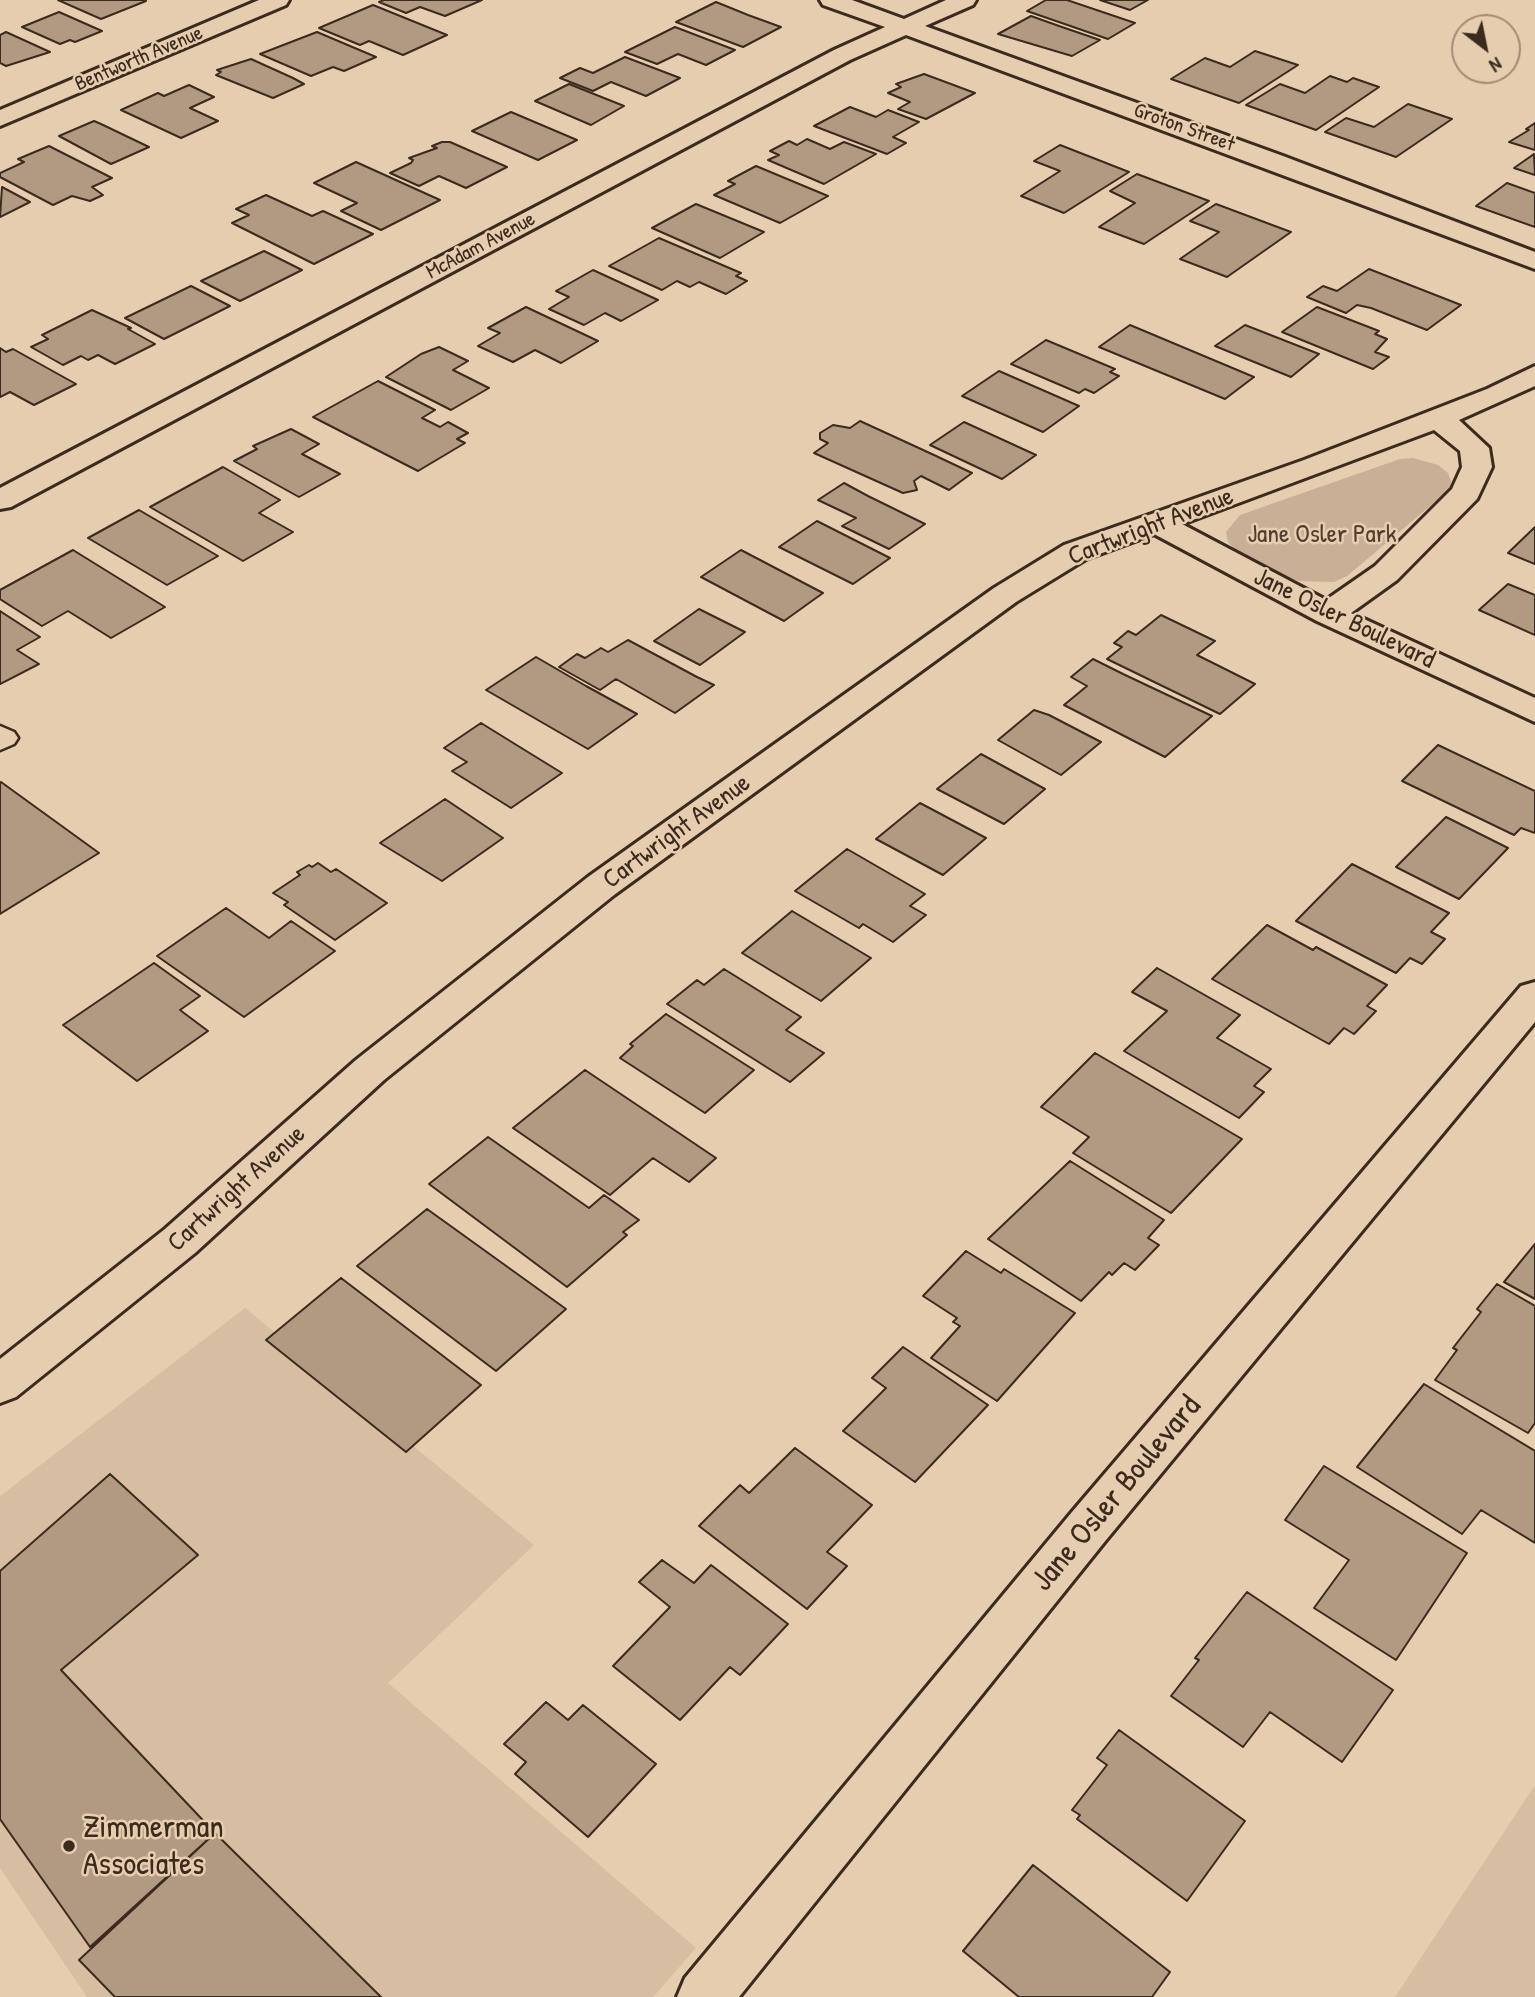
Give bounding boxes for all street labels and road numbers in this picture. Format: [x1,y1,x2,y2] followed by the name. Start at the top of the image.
[71,21,207,97] street label: Bentworth Avenue
[1130,98,1238,158] street label: Groton Street
[422,207,540,285] street label: McAdam Avenue
[1064,481,1238,573] street label: Cartwright Avenue
[1248,562,1440,676] street label: Jane Osler Boulevard
[597,768,757,896] street label: Cartwright Avenue
[162,1119,312,1259] street label: Cartwright Avenue
[1024,1388,1210,1600] street label: Jane Osler Boulevard

